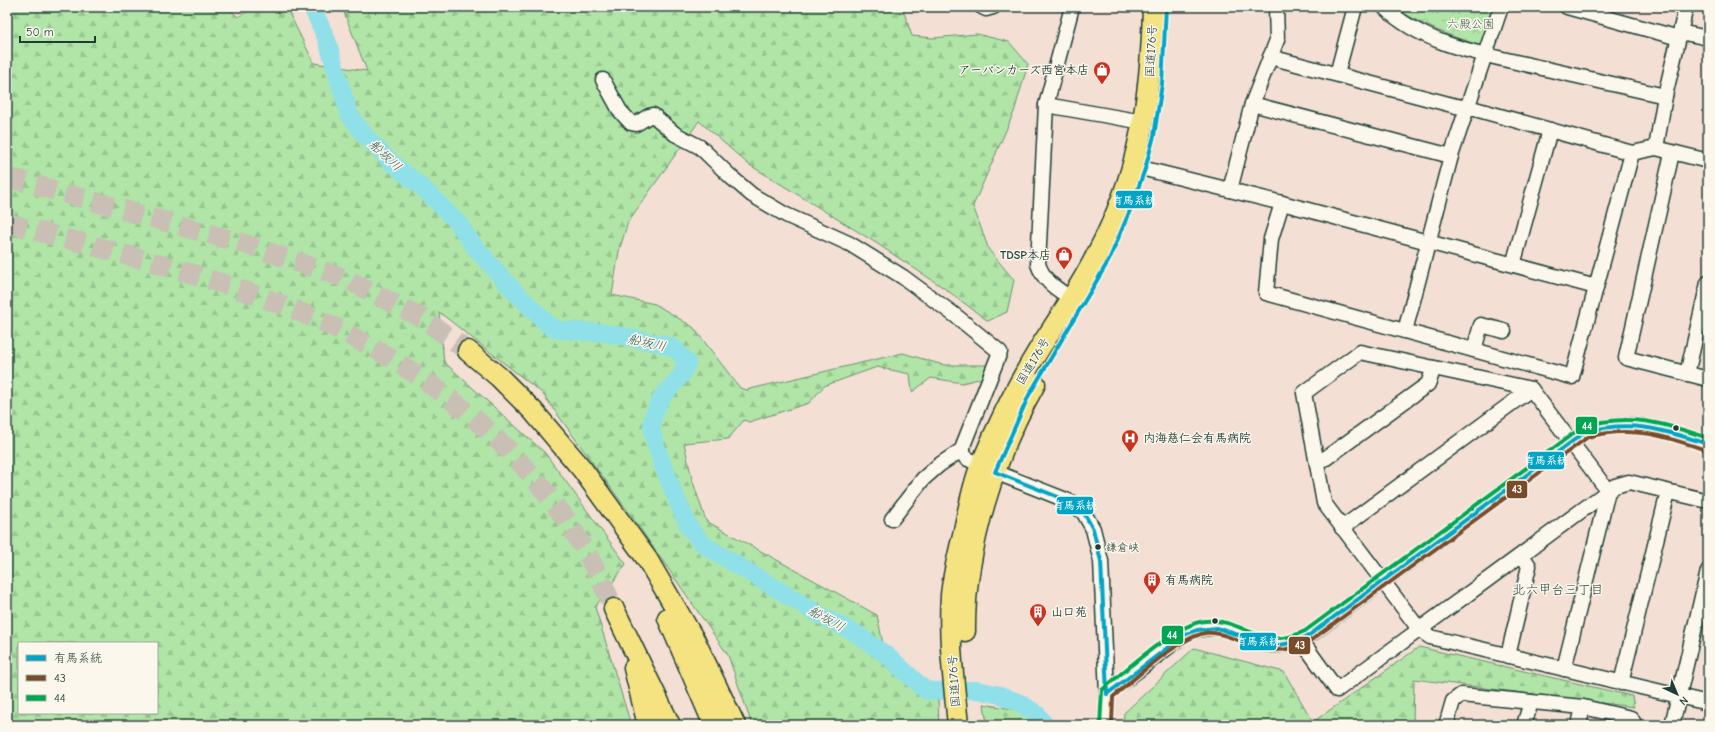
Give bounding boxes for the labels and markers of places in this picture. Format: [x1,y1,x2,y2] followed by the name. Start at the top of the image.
[1092,60,1112,85] shop icon: アーバンカーズ西宮本店
[958,63,1089,77] place label: アーバンカーズ西宮本店
[1054,245,1074,270] shop icon: TDSP本店
[1000,248,1051,262] place label: TDSP本店
[1671,423,1681,433] unlabelled marker
[1120,428,1140,453] hospital icon: 内海慈仁会有馬病院
[1143,431,1251,445] place label: 内海慈仁会有馬病院
[1106,541,1139,554] place label: 鎌倉峡
[1093,542,1103,552] marker: 鎌倉峡
[1142,570,1162,595] building icon: 有馬病院
[1165,573,1213,587] place label: 有馬病院
[1028,602,1048,627] building icon: 山口苑
[1051,605,1087,619] place label: 山口苑
[1210,616,1220,626] unlabelled marker

